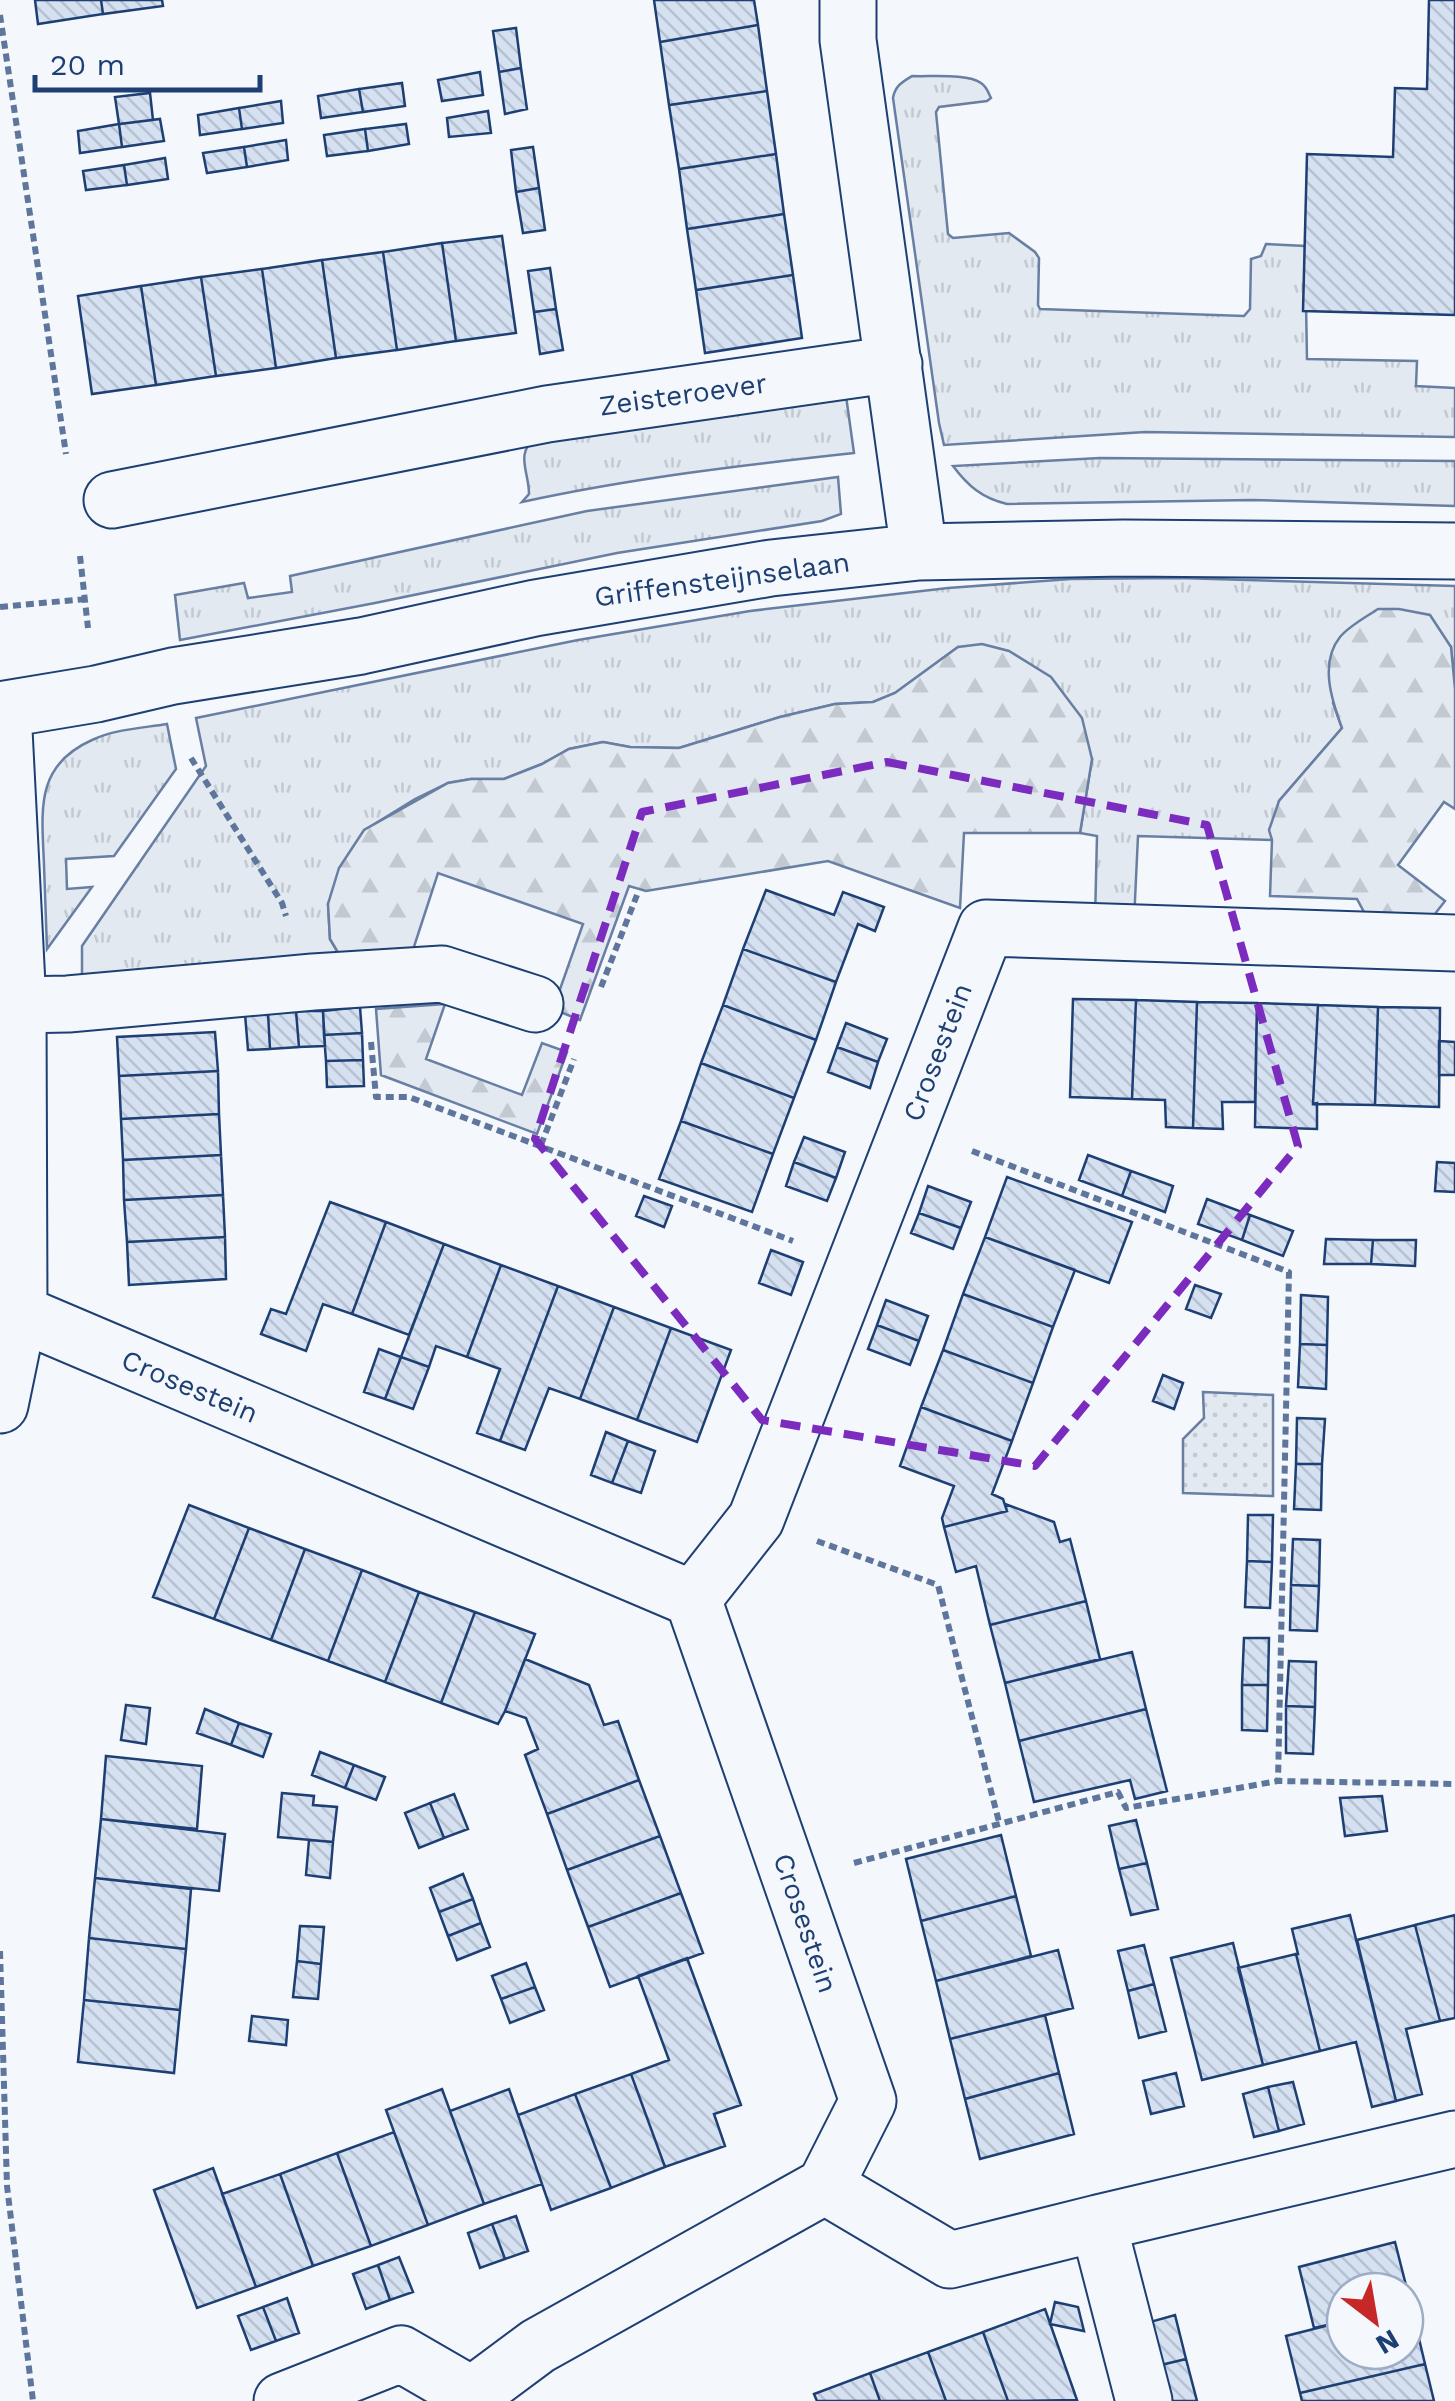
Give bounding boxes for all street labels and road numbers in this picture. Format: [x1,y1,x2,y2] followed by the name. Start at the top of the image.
[597,366,769,423] street label: Zeisteroever
[592,545,852,614] street label: Griffensteijnselaan
[896,978,979,1126] street label: Crosestein
[116,1343,263,1430] street label: Crosestein
[766,1849,845,1997] street label: Crosestein

